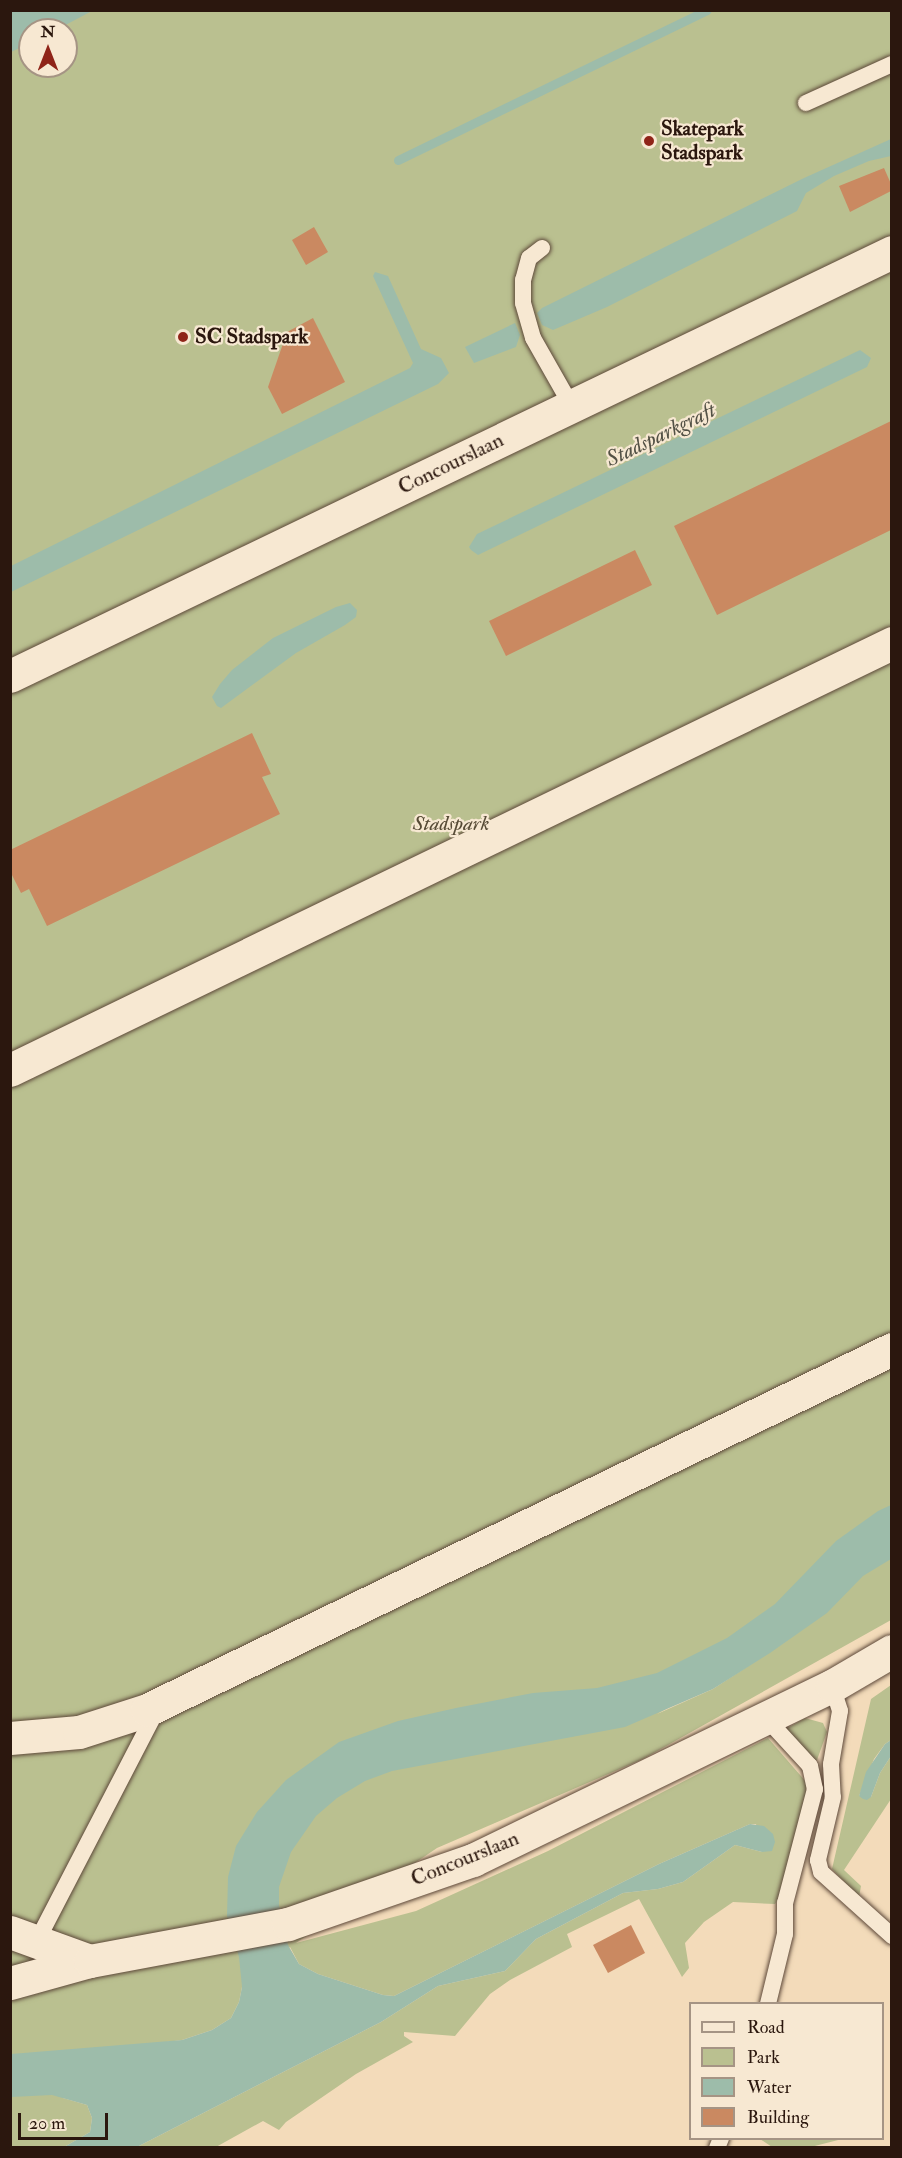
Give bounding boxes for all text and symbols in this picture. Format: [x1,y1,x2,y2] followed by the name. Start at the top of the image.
[18,18,78,78] north arrow
[41,22,55,42] text: N
[661,116,744,166] place label: Skatepark Stadspark
[642,134,656,148] marker: Skatepark Stadspark
[195,324,308,350] place label: SC Stadspark
[176,330,190,344] marker: SC Stadspark
[602,397,720,473] water label: Stadsparkgraft
[394,428,508,500] street label: Concourslaan
[413,811,489,837] park label: Stadspark
[407,1826,523,1892] street label: Concourslaan
[689,2002,884,2140] legend
[747,2016,785,2039] text: Road
[747,2046,780,2069] text: Park
[747,2076,791,2099] text: Water
[21,2101,111,2139] scale bar
[747,2106,809,2129] text: Building
[29,2112,65,2135] text: 20 m

